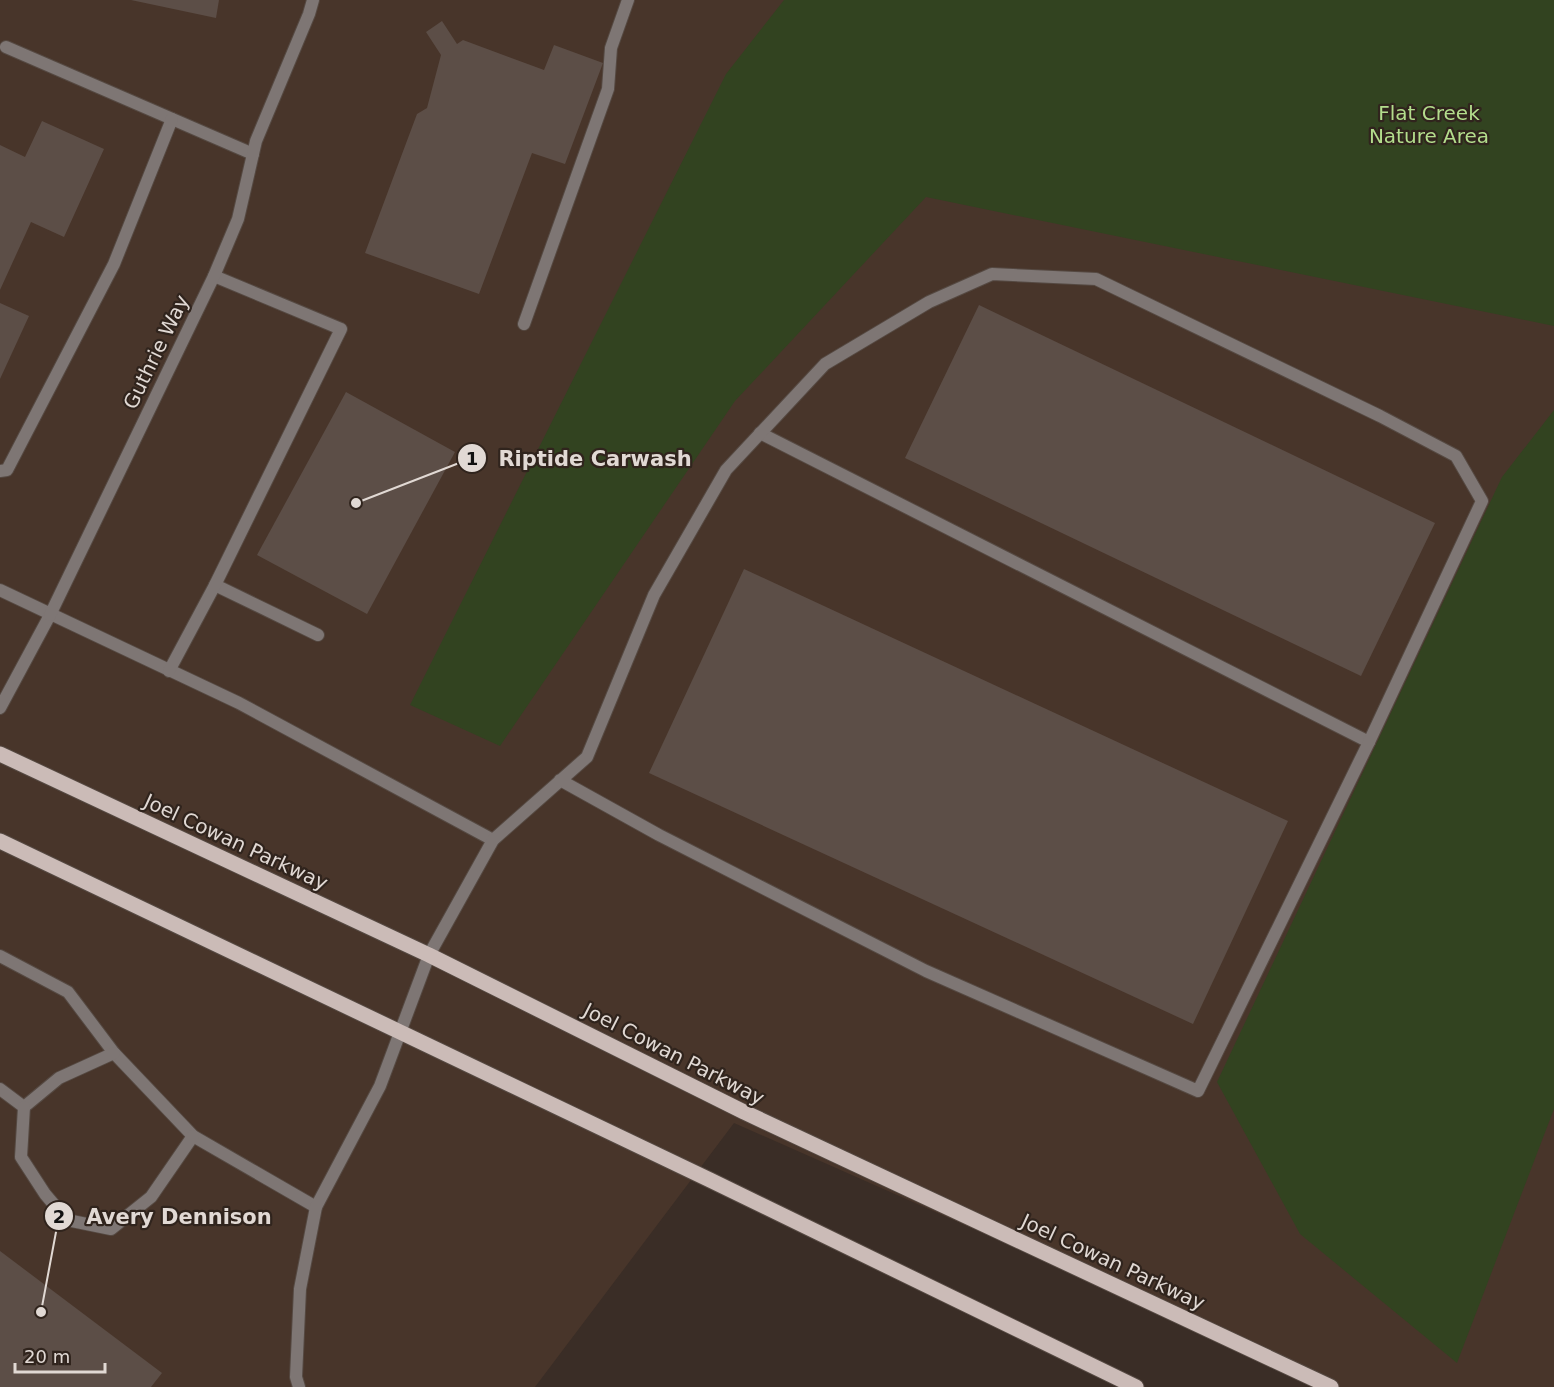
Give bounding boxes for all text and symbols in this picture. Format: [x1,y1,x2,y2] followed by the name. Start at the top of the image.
[1369,101,1489,148] park label: Flat Creek Nature Area
[118,291,194,413] street label: Guthrie Way
[457,439,704,478] callout: Riptide Carwash
[498,447,692,471] text: Riptide Carwash
[466,448,478,469] text: 1
[139,788,332,895] street label: Joel Cowan Parkway
[578,997,769,1110] street label: Joel Cowan Parkway
[44,1197,283,1236] callout: Avery Dennison
[86,1205,272,1229] text: Avery Dennison
[53,1206,65,1227] text: 2
[1016,1208,1209,1315] street label: Joel Cowan Parkway
[15,1336,105,1374] scale bar
[24,1346,70,1367] text: 20 m

